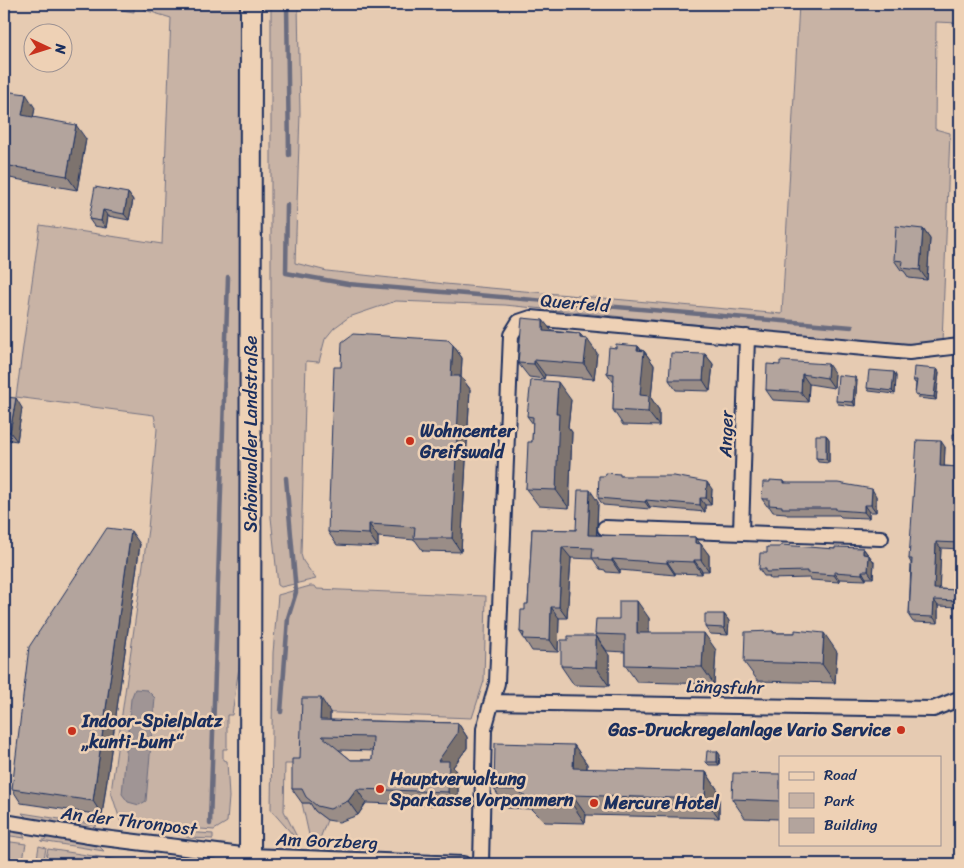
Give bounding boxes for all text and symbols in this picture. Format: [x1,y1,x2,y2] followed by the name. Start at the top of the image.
[22,22,72,72] north arrow
[48,42,73,55] text: N
[539,284,612,322] street label: Querfeld
[235,336,267,532] street label: Schönwalder Landstraße
[709,408,743,459] street label: Anger
[419,415,516,468] place label: Wohncenter Greifswald
[404,435,416,447] marker: Wohncenter Greifswald
[686,670,766,704] street label: Längsfuhr
[80,705,223,758] place label: Indoor-Spielplatz „kunti-bunt“
[607,714,892,746] place label: Gas-Druckregelanlage Vario Service
[895,724,907,736] marker: Gas-Druckregelanlage Vario Service
[66,725,78,737] marker: Indoor-Spielplatz „kunti-bunt“
[779,756,942,846] legend
[824,762,857,788] text: Road
[389,763,574,816] place label: Hauptverwaltung Sparkasse Vorpommern
[374,783,386,795] marker: Hauptverwaltung Sparkasse Vorpommern
[603,787,720,819] place label: Mercure Hotel
[824,788,855,814] text: Park
[58,797,200,845] street label: An der Thronpost
[588,797,600,809] marker: Mercure Hotel
[824,812,878,838] text: Building
[274,823,379,859] street label: Am Gorzberg

